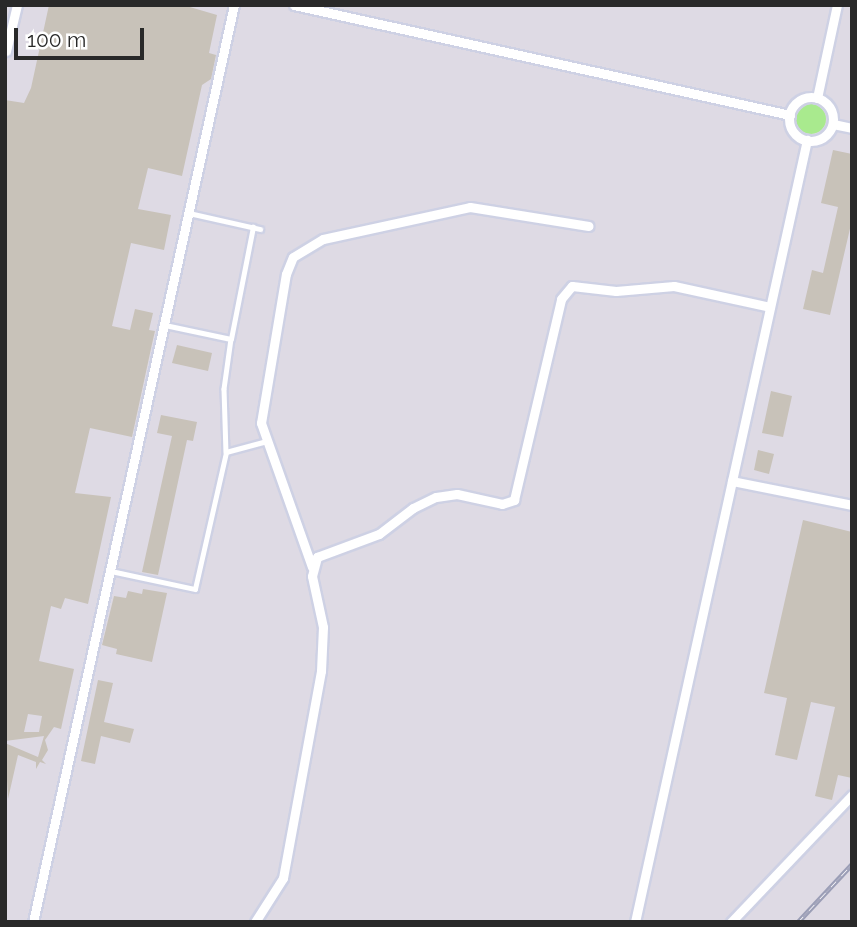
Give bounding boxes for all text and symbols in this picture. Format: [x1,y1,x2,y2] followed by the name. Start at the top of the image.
[18,14,147,58] scale bar
[27,27,86,52] text: 100 m

